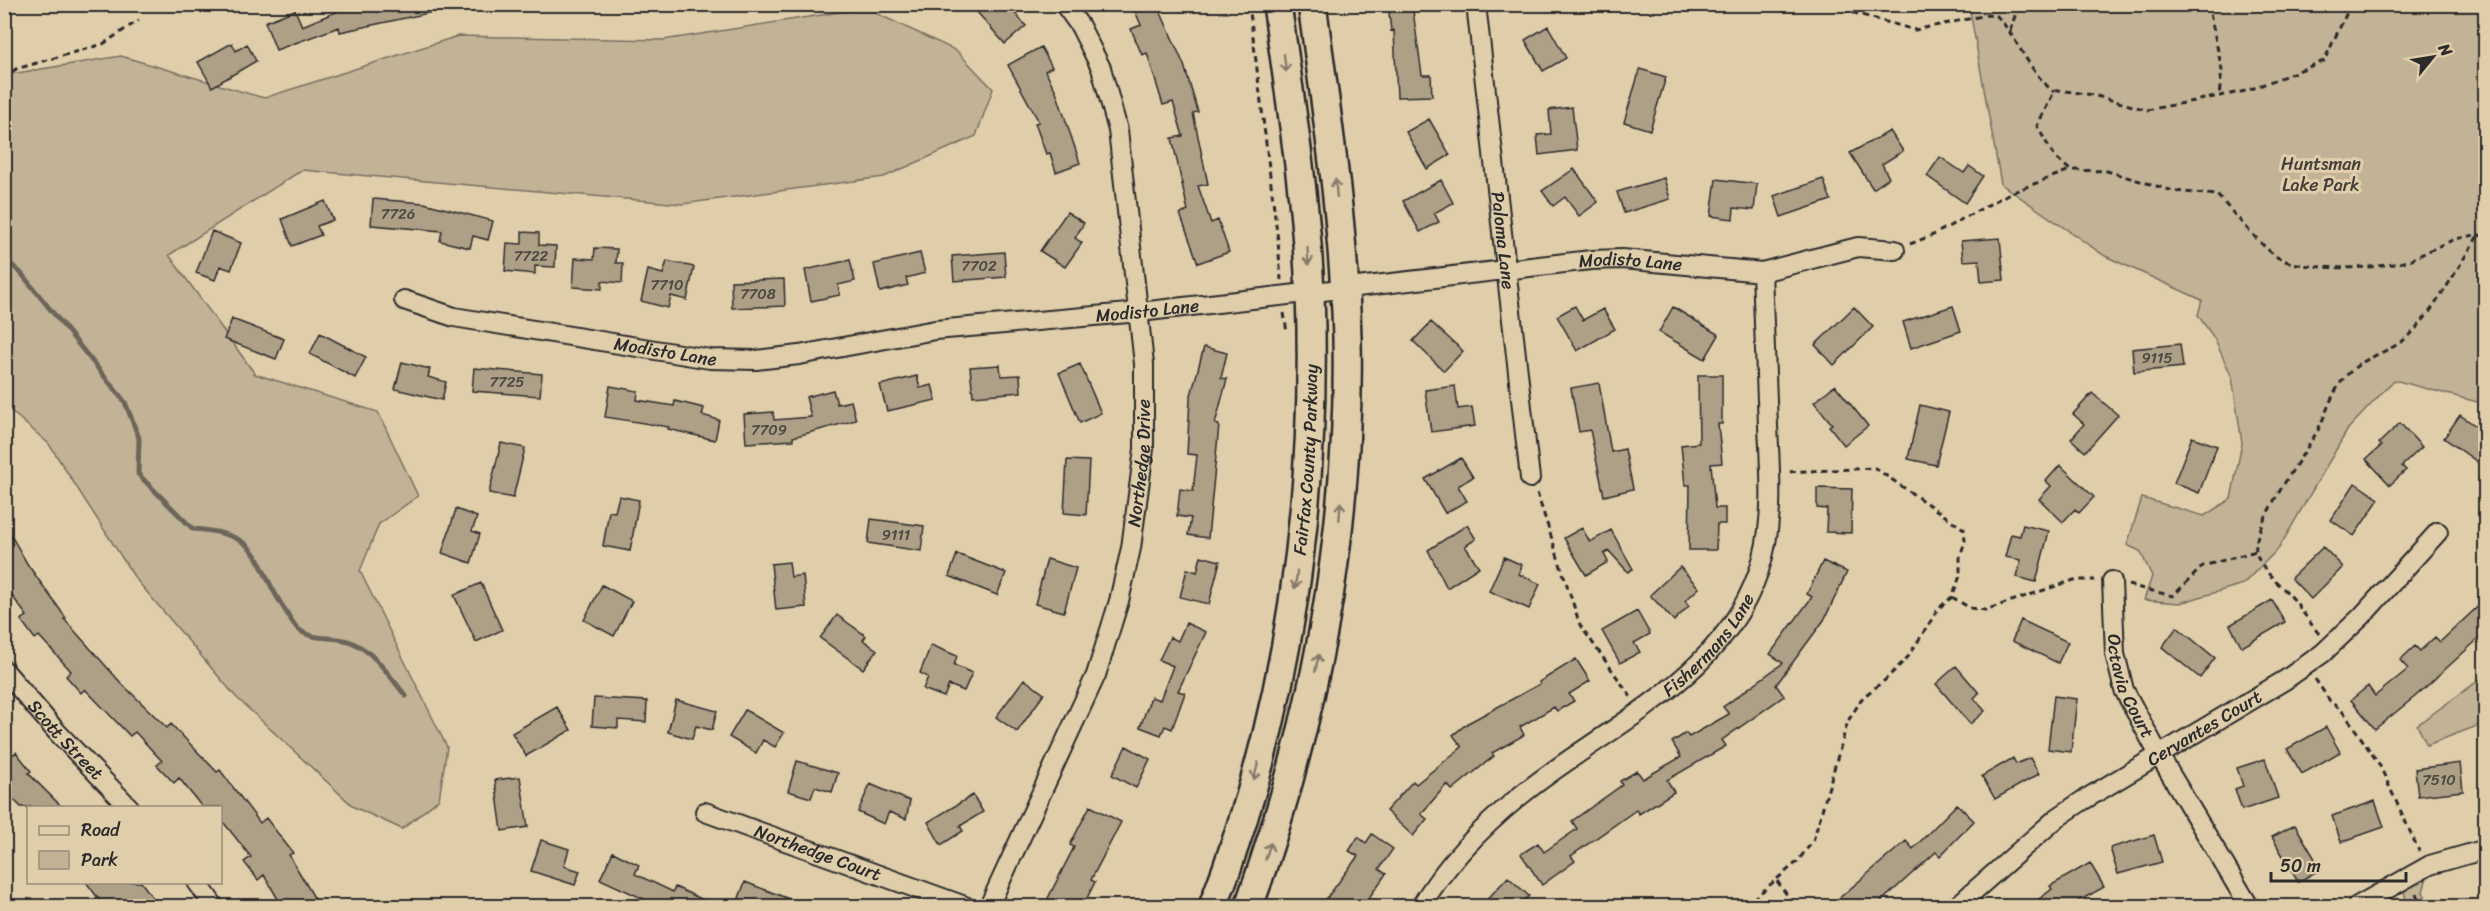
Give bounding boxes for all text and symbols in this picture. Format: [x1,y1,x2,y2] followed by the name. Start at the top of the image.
[2403,27,2463,87] north arrow
[2430,37,2461,63] text: N
[1280,52,1291,72] one-way arrow
[2281,148,2361,201] park label: Huntsman Lake Park
[1330,178,1341,198] one-way arrow
[1481,190,1524,291] street label: Paloma Lane
[381,201,415,227] house number: 7726
[514,243,549,269] house number: 7722
[1577,243,1684,281] street label: Modisto Lane
[1302,246,1313,266] one-way arrow
[961,253,997,279] house number: 7702
[650,272,684,298] house number: 7710
[740,281,776,307] house number: 7708
[1094,289,1201,332] street label: Modisto Lane
[612,327,717,375] street label: Modisto Lane
[2141,345,2173,371] house number: 9115
[1284,363,1327,557] street label: Fairfax County Parkway
[490,369,524,395] house number: 7725
[1118,399,1160,529] street label: Northedge Drive
[751,417,787,443] house number: 7709
[1335,501,1346,521] one-way arrow
[882,522,910,548] house number: 9111
[1290,570,1301,590] one-way arrow
[1655,587,1763,705] street label: Fishermans Lane
[2098,633,2163,744] street label: Octavia Court
[1312,653,1323,673] one-way arrow
[2140,681,2269,775] street label: Cervantes Court
[19,692,112,788] street label: Scott Street
[1250,761,1262,780] one-way arrow
[2422,767,2456,793] house number: 7510
[27,806,222,884] legend
[81,814,121,846] text: Road
[750,815,886,890] street label: Northedge Court
[1263,842,1274,861] one-way arrow
[81,844,118,876] text: Park
[2271,845,2406,883] scale bar
[2280,850,2321,882] text: 50 m

